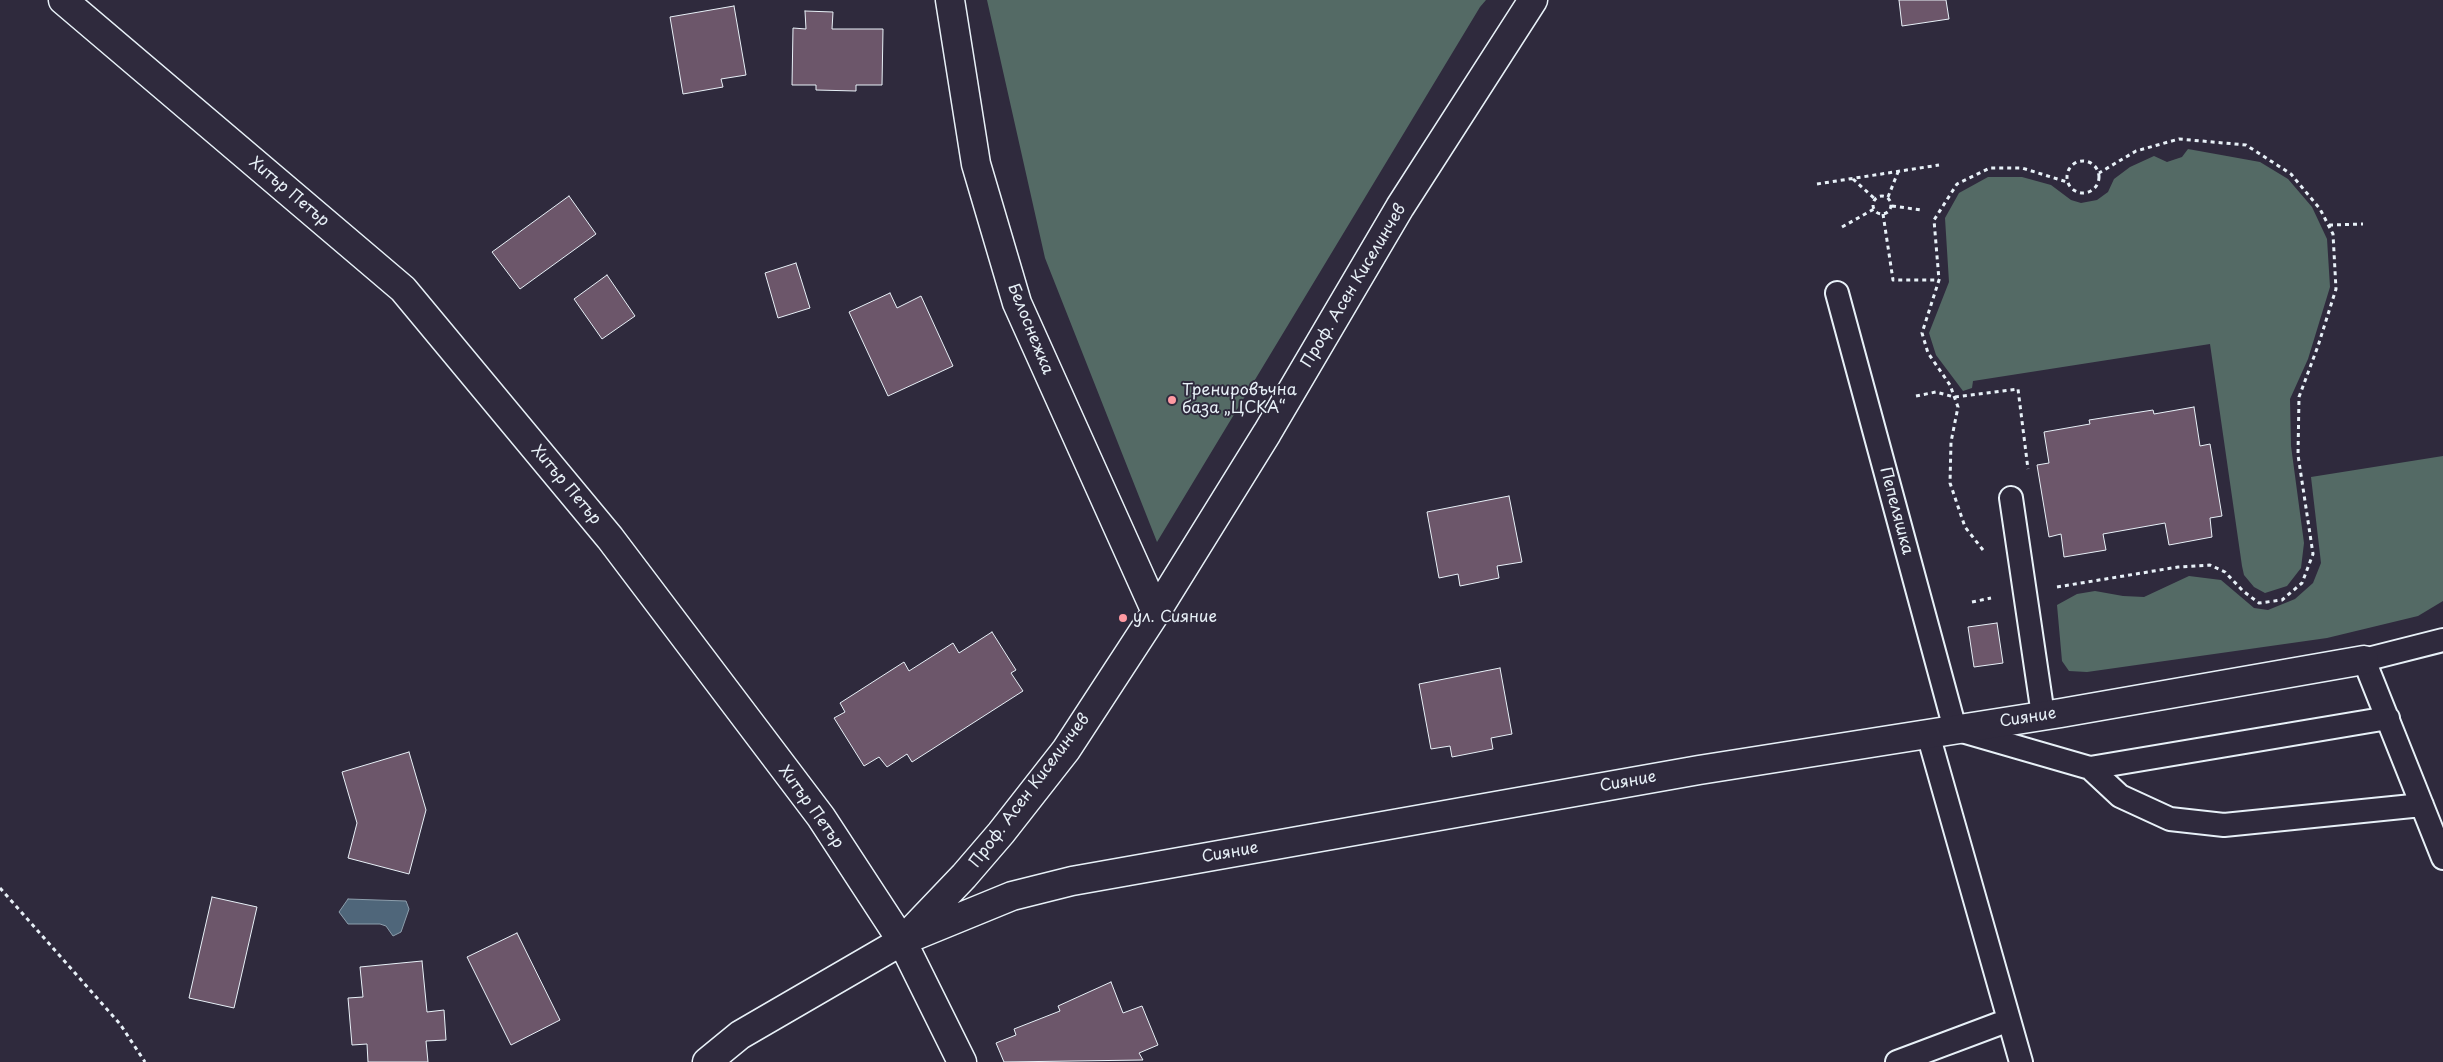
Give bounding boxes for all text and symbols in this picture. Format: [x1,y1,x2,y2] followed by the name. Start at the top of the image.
[245,153,333,231] street label: Хитър Петър
[1297,201,1411,371] street label: Проф. Асен Киселинчев
[1003,281,1057,377] street label: Белоснежка
[1182,381,1297,419] place label: Тренировъчна база „ЦСКА“
[1166,394,1178,406] marker: Тренировъчна база „ЦСКА“
[527,441,605,529] street label: Хитър Петър
[1875,465,1917,557] street label: Пепеляшка
[1133,608,1217,628] place label: ул. Сияние
[1117,612,1129,624] marker: ул. Сияние
[1998,704,2058,732] street label: Сияние
[966,710,1094,872] street label: Проф. Асен Киселинчев
[774,762,848,852] street label: Хитър Петър
[1598,768,1658,796] street label: Сияние
[1200,839,1260,867] street label: Сияние

